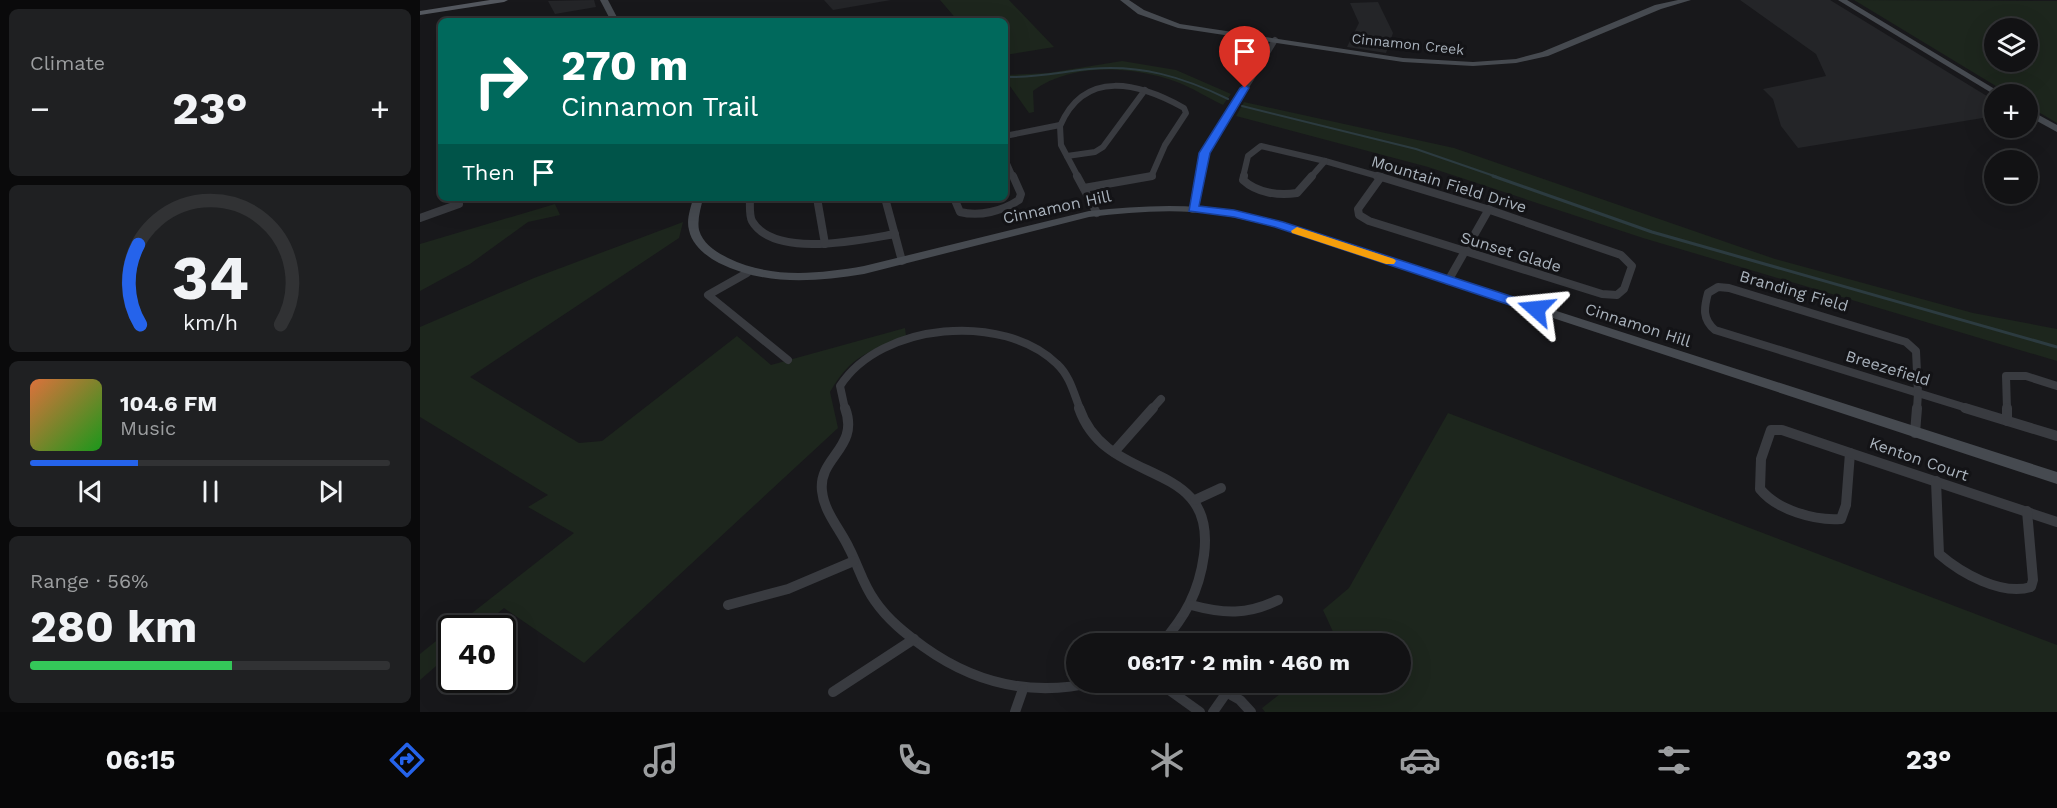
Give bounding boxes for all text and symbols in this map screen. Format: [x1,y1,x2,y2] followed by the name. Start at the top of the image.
[1984,18,2038,204] map controls
[1984,18,2038,72] button: layers
[1219,26,1270,88] pin
[1351,30,1465,58] street label: Cinnamon Creek
[1228,35,1261,68] icon: arrive
[561,41,688,90] text: 270 m
[462,42,540,120] icon: right
[30,51,105,75] text: Climate
[172,82,248,135] text: 23°
[1984,84,2038,138] button: +
[30,89,50,128] text: −
[370,89,390,128] text: +
[561,91,758,123] text: Cinnamon Trail
[1984,150,2038,204] button: −
[1369,151,1529,217] street label: Mountain Field Drive
[527,156,560,189] icon: arrive
[462,160,515,185] text: Then
[1001,186,1113,228] street label: Cinnamon Hill
[1458,228,1564,276] street label: Sunset Glade
[171,241,249,314] text: 34
[1738,266,1850,316] street label: Branding Field
[1504,277,1568,341] position arrow
[1583,299,1693,351] street label: Cinnamon Hill
[182,311,238,336] text: km/h
[1843,346,1933,390] street label: Breezefield
[120,391,217,416] text: 104.6 FM
[120,416,176,440] text: Music
[1867,433,1971,485] street label: Kenton Court
[74,475,107,508] icon: previous
[194,475,227,508] icon: pause
[314,475,347,508] icon: next
[30,569,148,593] text: Range · 56%
[30,600,197,653] text: 280 km
[438,615,516,693] speed limit sign: 40
[1127,650,1350,675] text: 06:17 · 2 min · 460 m
[386,739,428,781] icon: directions
[640,739,682,781] icon: music
[893,739,935,781] icon: phone
[1146,739,1188,781] icon: climate
[1399,739,1441,781] icon: car
[1653,739,1695,781] icon: filters
[106,744,175,776] text: 06:15
[1906,744,1951,776] text: 23°

